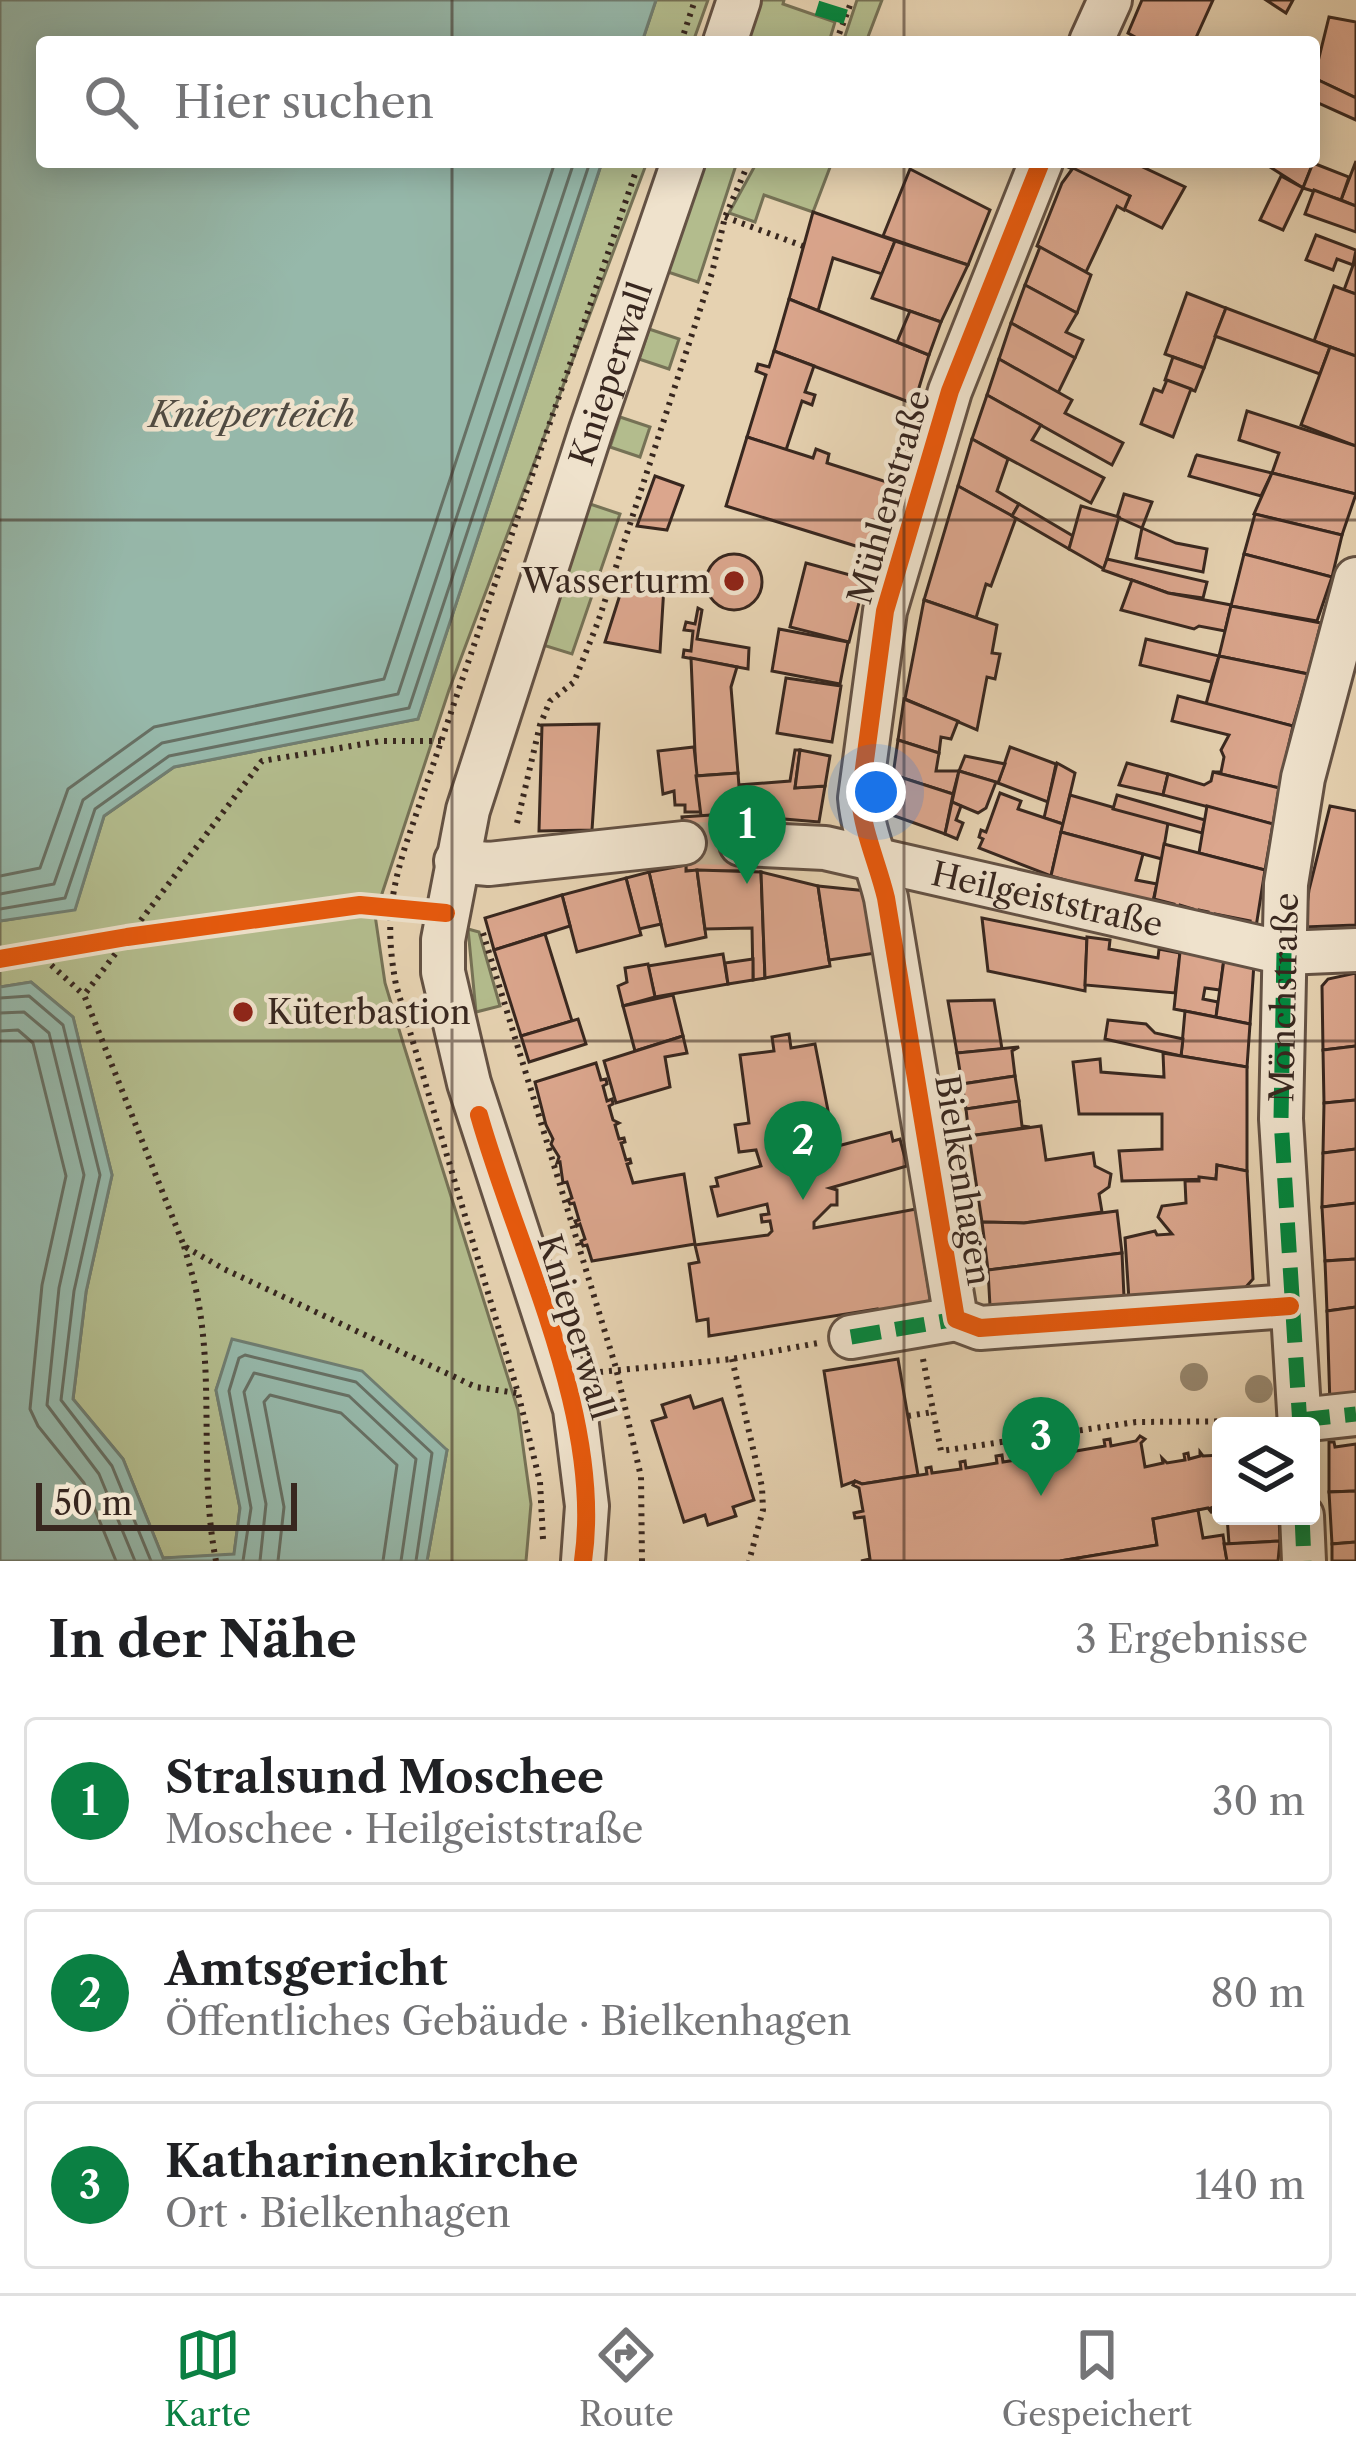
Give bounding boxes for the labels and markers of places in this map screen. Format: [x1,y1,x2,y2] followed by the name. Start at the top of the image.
[521,561,710,602] place label: Wasserturm
[721,568,747,594] marker: Wasserturm
[708,785,786,884] pin: 1
[267,992,471,1033] place label: Küterbastion
[230,999,256,1025] marker: Küterbastion
[764,1101,842,1200] pin: 2
[1002,1397,1080,1496] pin: 3

